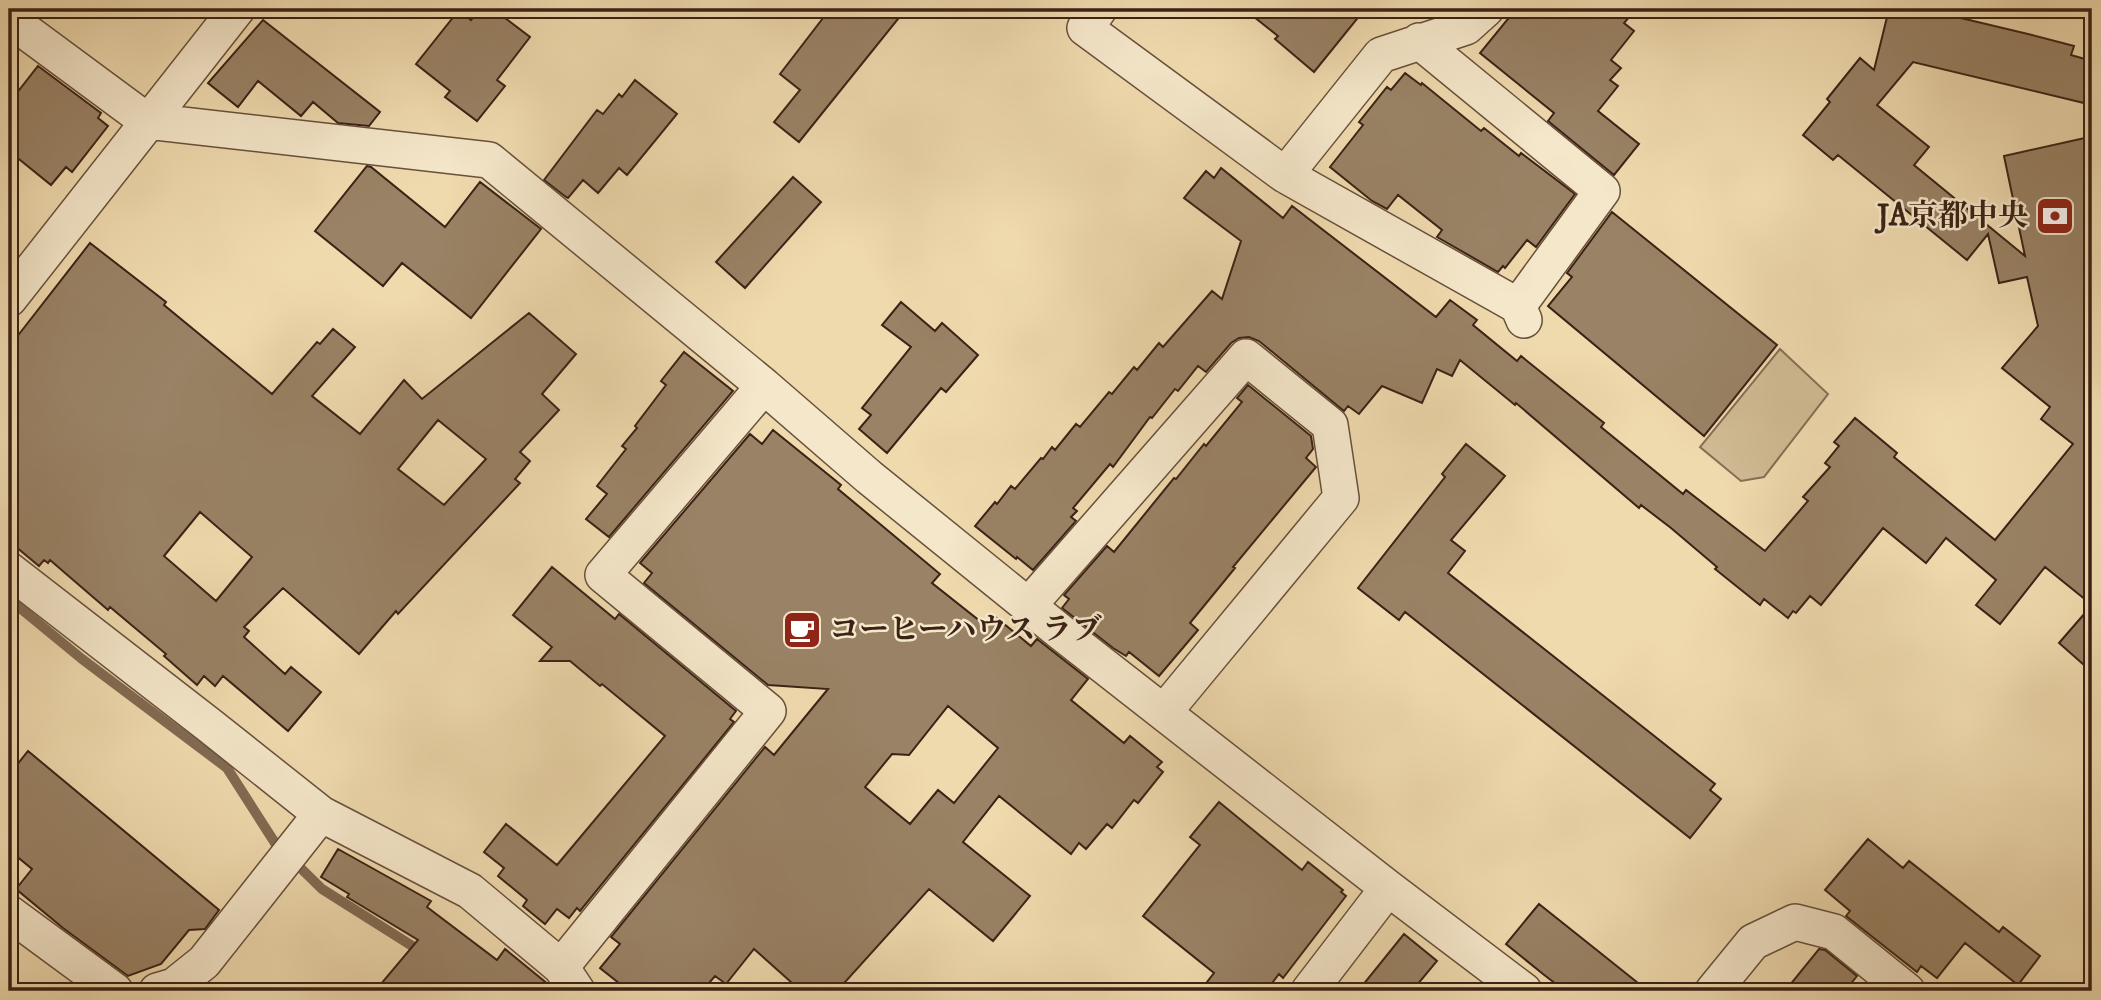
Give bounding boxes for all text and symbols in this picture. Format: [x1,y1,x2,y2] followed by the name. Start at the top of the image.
[2034,195,2076,237] bank icon: JA京都中央
[1874,198,2028,235] place label: JA京都中央
[781,609,823,651] cafe icon: コーヒーハウス ラブ
[829,612,1102,649] place label: コーヒーハウス ラブ

